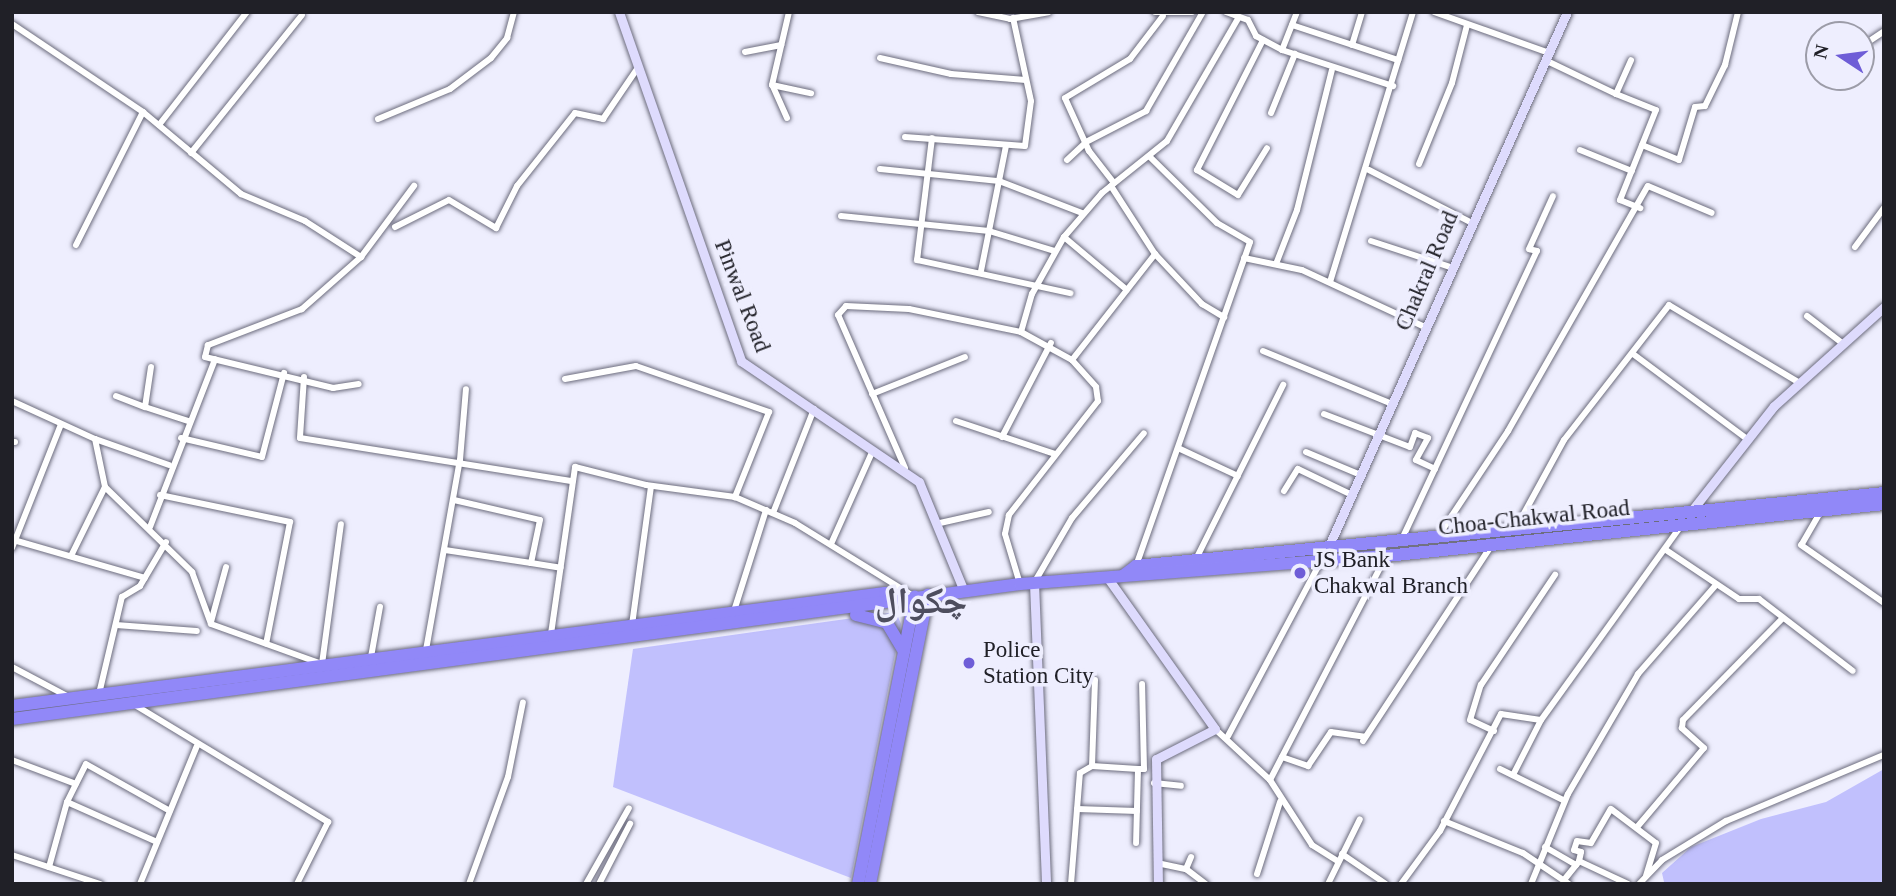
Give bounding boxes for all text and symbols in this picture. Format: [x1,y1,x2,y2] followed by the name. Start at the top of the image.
[1805,21,1875,91] north arrow
[1809,43,1833,61] text: N
[1389,207,1465,335] street label: Chakral Road
[708,236,776,356] street label: Pinwal Road
[1437,494,1631,542] street label: Choa-Chakwal Road
[1314,546,1468,600] place label: JS Bank Chakwal Branch
[1292,565,1308,581] marker: JS Bank Chakwal Branch
[875,579,967,623] district label: چکوال
[983,636,1094,690] place label: Police Station City
[961,655,977,671] marker: Police Station City

